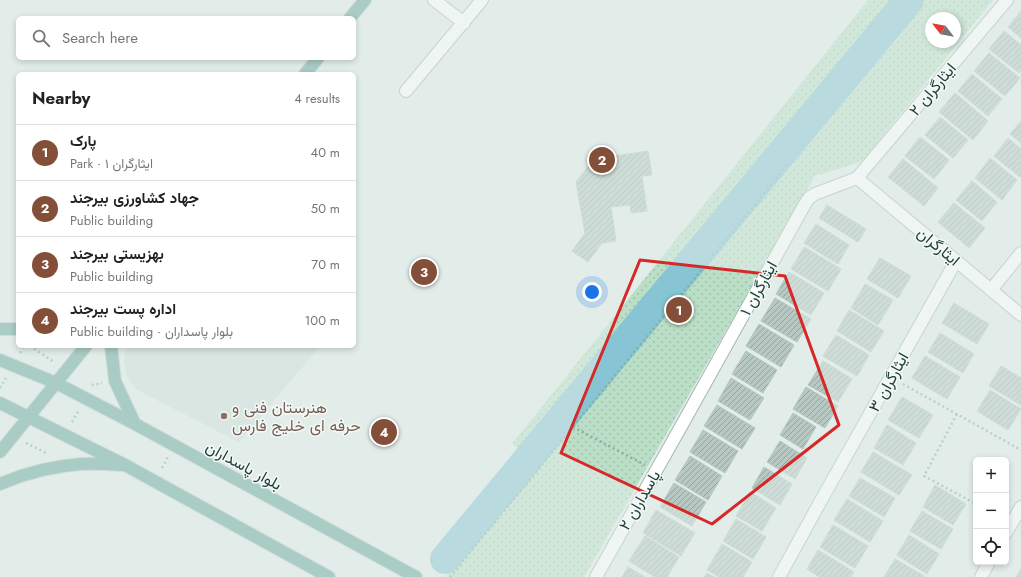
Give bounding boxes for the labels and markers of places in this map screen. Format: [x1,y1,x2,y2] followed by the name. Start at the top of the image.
[589,145,615,175] pin: 2
[411,257,437,287] pin: 3
[666,295,692,325] pin: 1
[232,396,361,437] place label: هنرستان فنی و حرفه ای خلیج فارس
[219,411,229,421] marker: هنرستان فنی و حرفه ای خلیج فارس
[371,417,397,447] pin: 4

